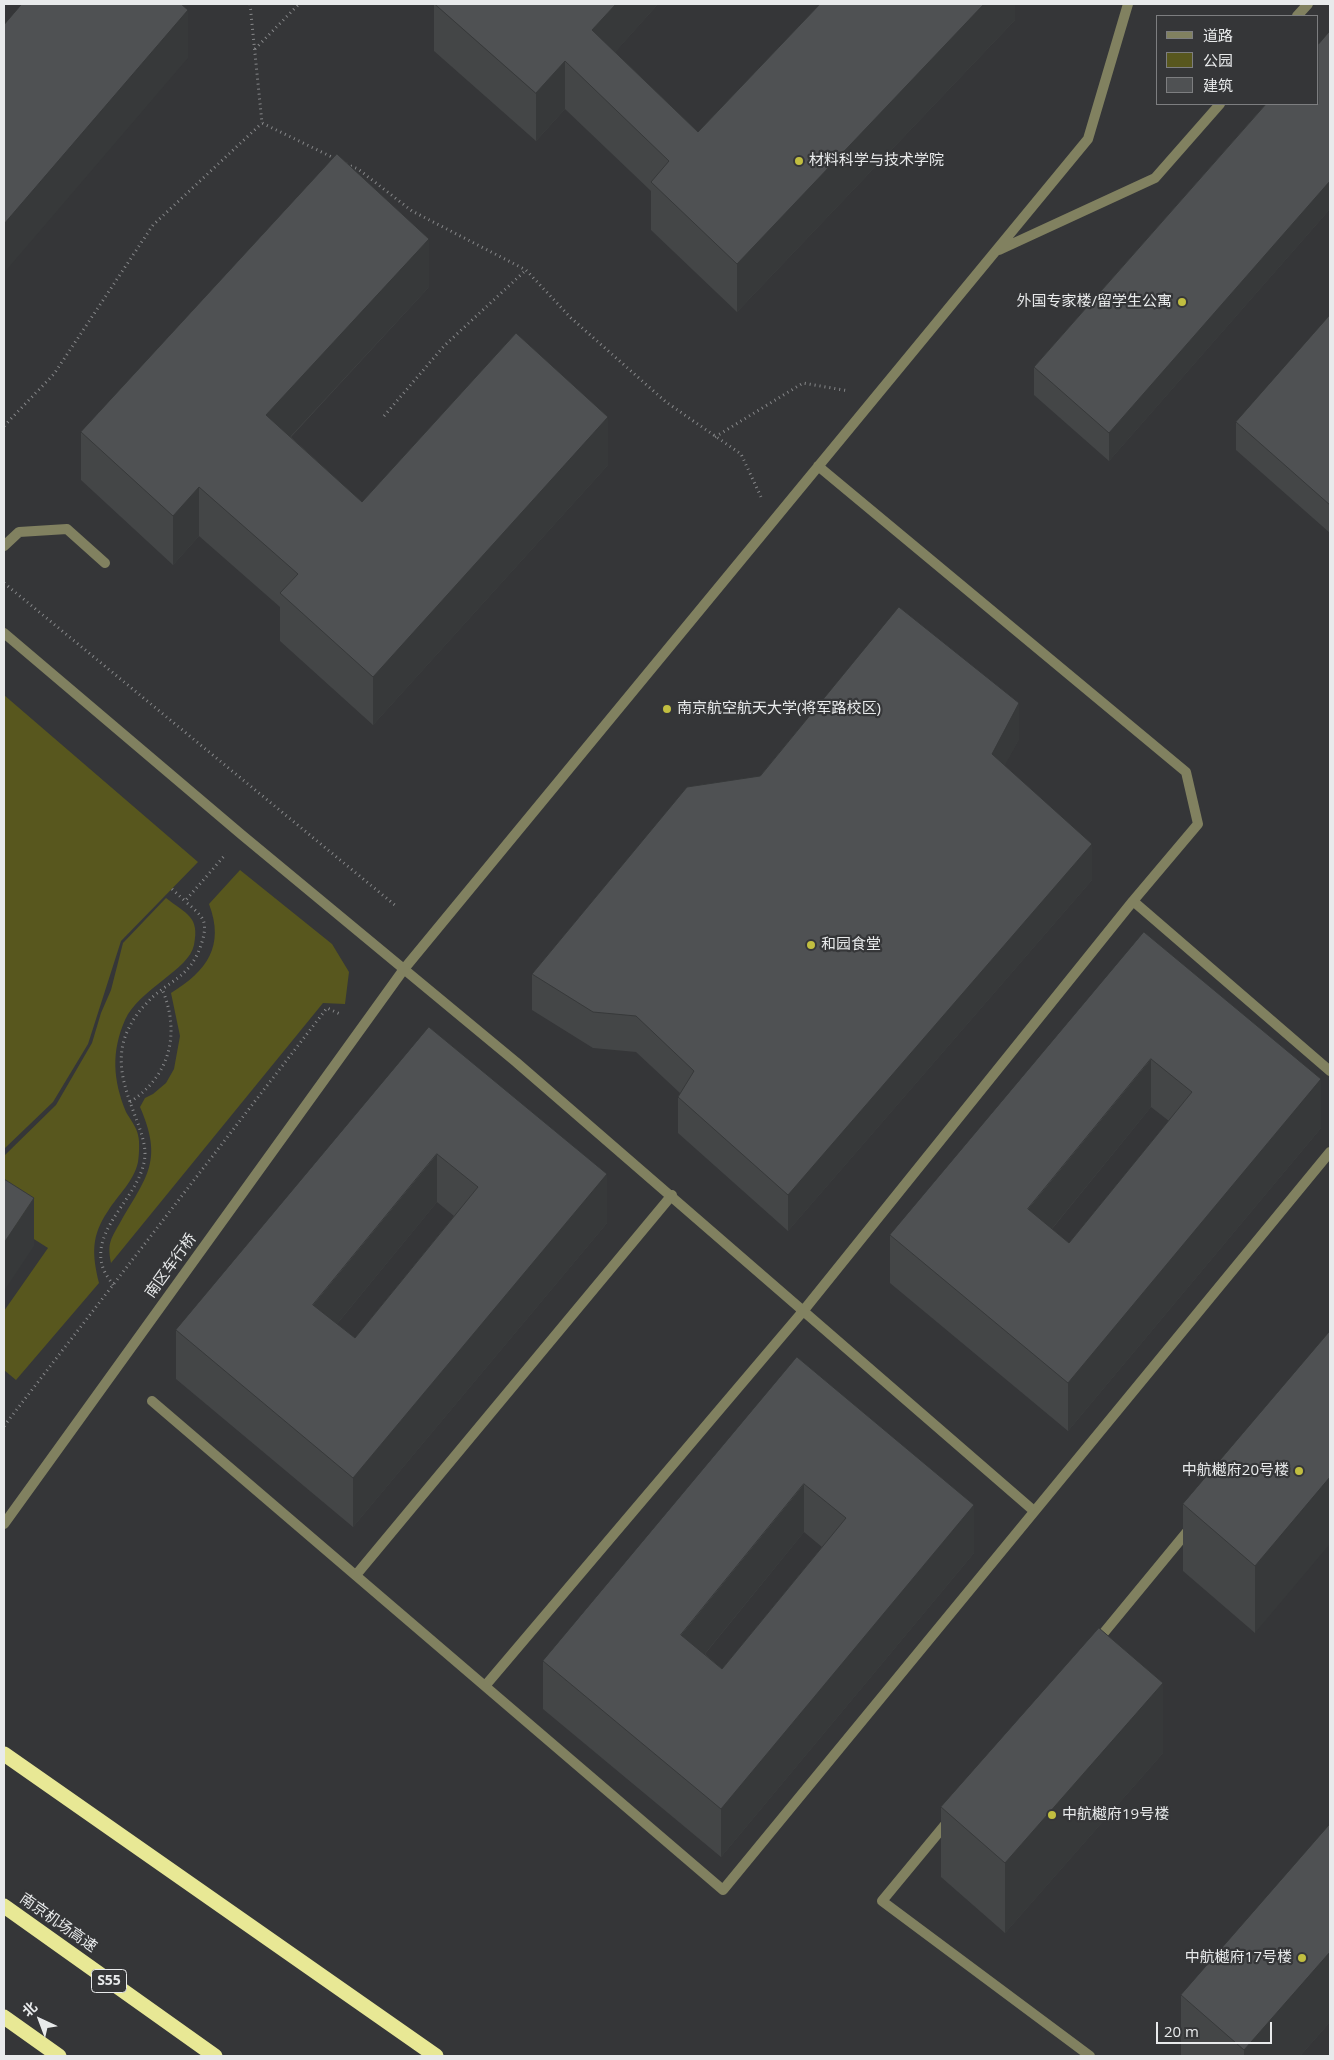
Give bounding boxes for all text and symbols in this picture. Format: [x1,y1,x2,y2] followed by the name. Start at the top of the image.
[1156,15,1319,105] legend
[1203,25,1233,45] text: 道路
[1203,50,1233,70] text: 公园
[1203,75,1233,95] text: 建筑
[809,152,944,170] place label: 材料科学与技术学院
[793,155,805,167] marker: 材料科学与技术学院
[1016,293,1172,311] place label: 外国专家楼/留学生公寓
[1176,296,1188,308] marker: 外国专家楼/留学生公寓
[677,700,881,718] place label: 南京航空航天大学(将军路校区)
[661,703,673,715] marker: 南京航空航天大学(将军路校区)
[821,936,881,954] place label: 和园食堂
[805,939,817,951] marker: 和园食堂
[142,1230,200,1302] street label: 南区车行桥
[1182,1462,1289,1480] place label: 中航樾府20号楼
[1293,1465,1305,1477] marker: 中航樾府20号楼
[1062,1806,1169,1824] place label: 中航樾府19号楼
[1046,1809,1058,1821] marker: 中航樾府19号楼
[16,1890,100,1956] street label: 南京机场高速
[1185,1949,1292,1967] place label: 中航樾府17号楼
[1296,1952,1308,1964] marker: 中航樾府17号楼
[92,1970,126,1992] road number: S55
[15,1995,65,2045] north arrow
[18,1997,41,2020] text: 北
[1159,2012,1275,2044] scale bar
[1164,2021,1199,2041] text: 20 m

